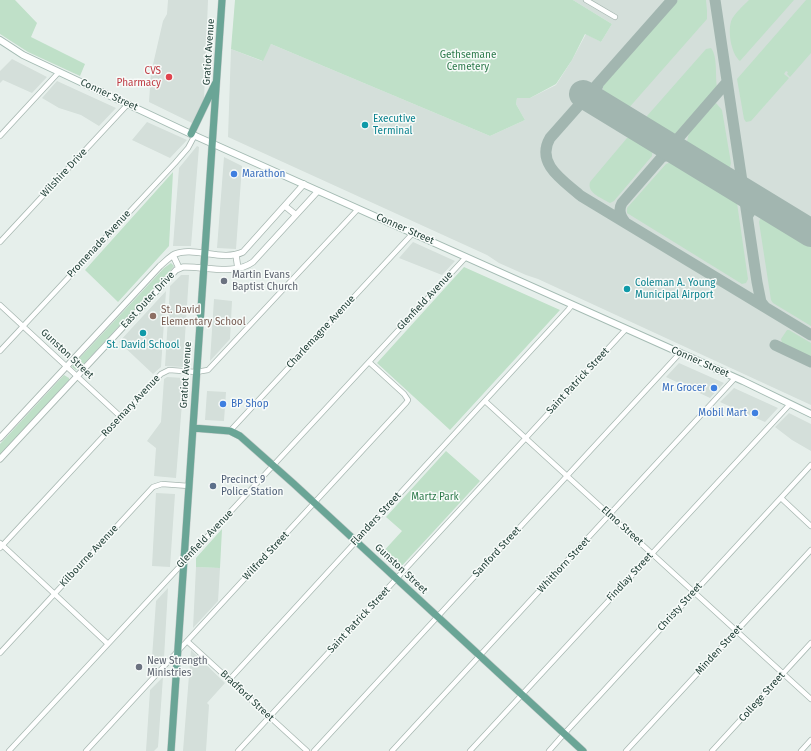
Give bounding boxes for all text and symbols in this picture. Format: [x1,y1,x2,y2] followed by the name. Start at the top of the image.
[201,18,217,86] street label: Gratiot Avenue
[440,49,496,72] park label: Gethsemane Cemetery
[117,65,161,88] place label: CVS Pharmacy
[164,72,174,82] marker: CVS Pharmacy
[78,76,140,114] street label: Conner Street
[373,113,416,136] place label: Executive Terminal
[360,120,370,130] marker: Executive Terminal
[38,146,90,200] street label: Wilshire Drive
[242,168,285,180] place label: Marathon
[229,169,239,179] marker: Marathon
[65,208,133,280] street label: Promenade Avenue
[374,211,436,247] street label: Conner Street
[119,269,177,331] street label: East Outer Drive
[232,269,298,292] place label: Martin Evans Baptist Church
[395,269,455,333] street label: Glenfield Avenue
[219,276,229,286] marker: Martin Evans Baptist Church
[635,277,716,300] place label: Coleman A. Young Municipal Airport
[622,284,632,294] marker: Coleman A. Young Municipal Airport
[284,293,358,371] street label: Charlemagne Avenue
[161,304,246,328] place label: St. David Elementary School
[148,311,158,321] marker: St. David Elementary School
[38,327,96,381] street label: Gunston Street
[138,328,148,338] marker: St. David School
[107,339,179,351] place label: St. David School
[178,341,194,409] street label: Gratiot Avenue
[669,344,731,380] street label: Conner Street
[544,345,612,417] street label: Saint Patrick Street
[99,372,163,440] street label: Rosemary Avenue
[662,382,706,394] place label: Mr Grocer
[709,383,719,393] marker: Mr Grocer
[231,398,269,410] place label: BP Shop
[218,399,228,409] marker: BP Shop
[698,407,747,419] place label: Mobil Mart
[750,408,760,418] marker: Mobil Mart
[221,474,283,498] place label: Precinct 9 Police Station
[208,481,218,491] marker: Precinct 9 Police Station
[348,490,404,548] street label: Flanders Street
[411,491,459,503] park label: Martz Park
[599,504,645,548] street label: Elmo Street
[174,507,236,571] street label: Glenfield Avenue
[57,523,121,589] street label: Kilbourne Avenue
[470,524,524,580] street label: Sanford Street
[240,529,292,583] street label: Wilfred Street
[535,535,593,595] street label: Whithorn Street
[372,542,430,596] street label: Gunston Street
[604,550,656,604] street label: Findlay Street
[655,580,705,634] street label: Christy Street
[325,584,393,656] street label: Saint Patrick Street
[693,623,745,677] street label: Minden Street
[147,655,208,678] place label: New Strength Ministries
[134,662,144,672] marker: New Strength Ministries
[218,668,276,724] street label: Bradford Street
[737,670,787,724] street label: College Street

